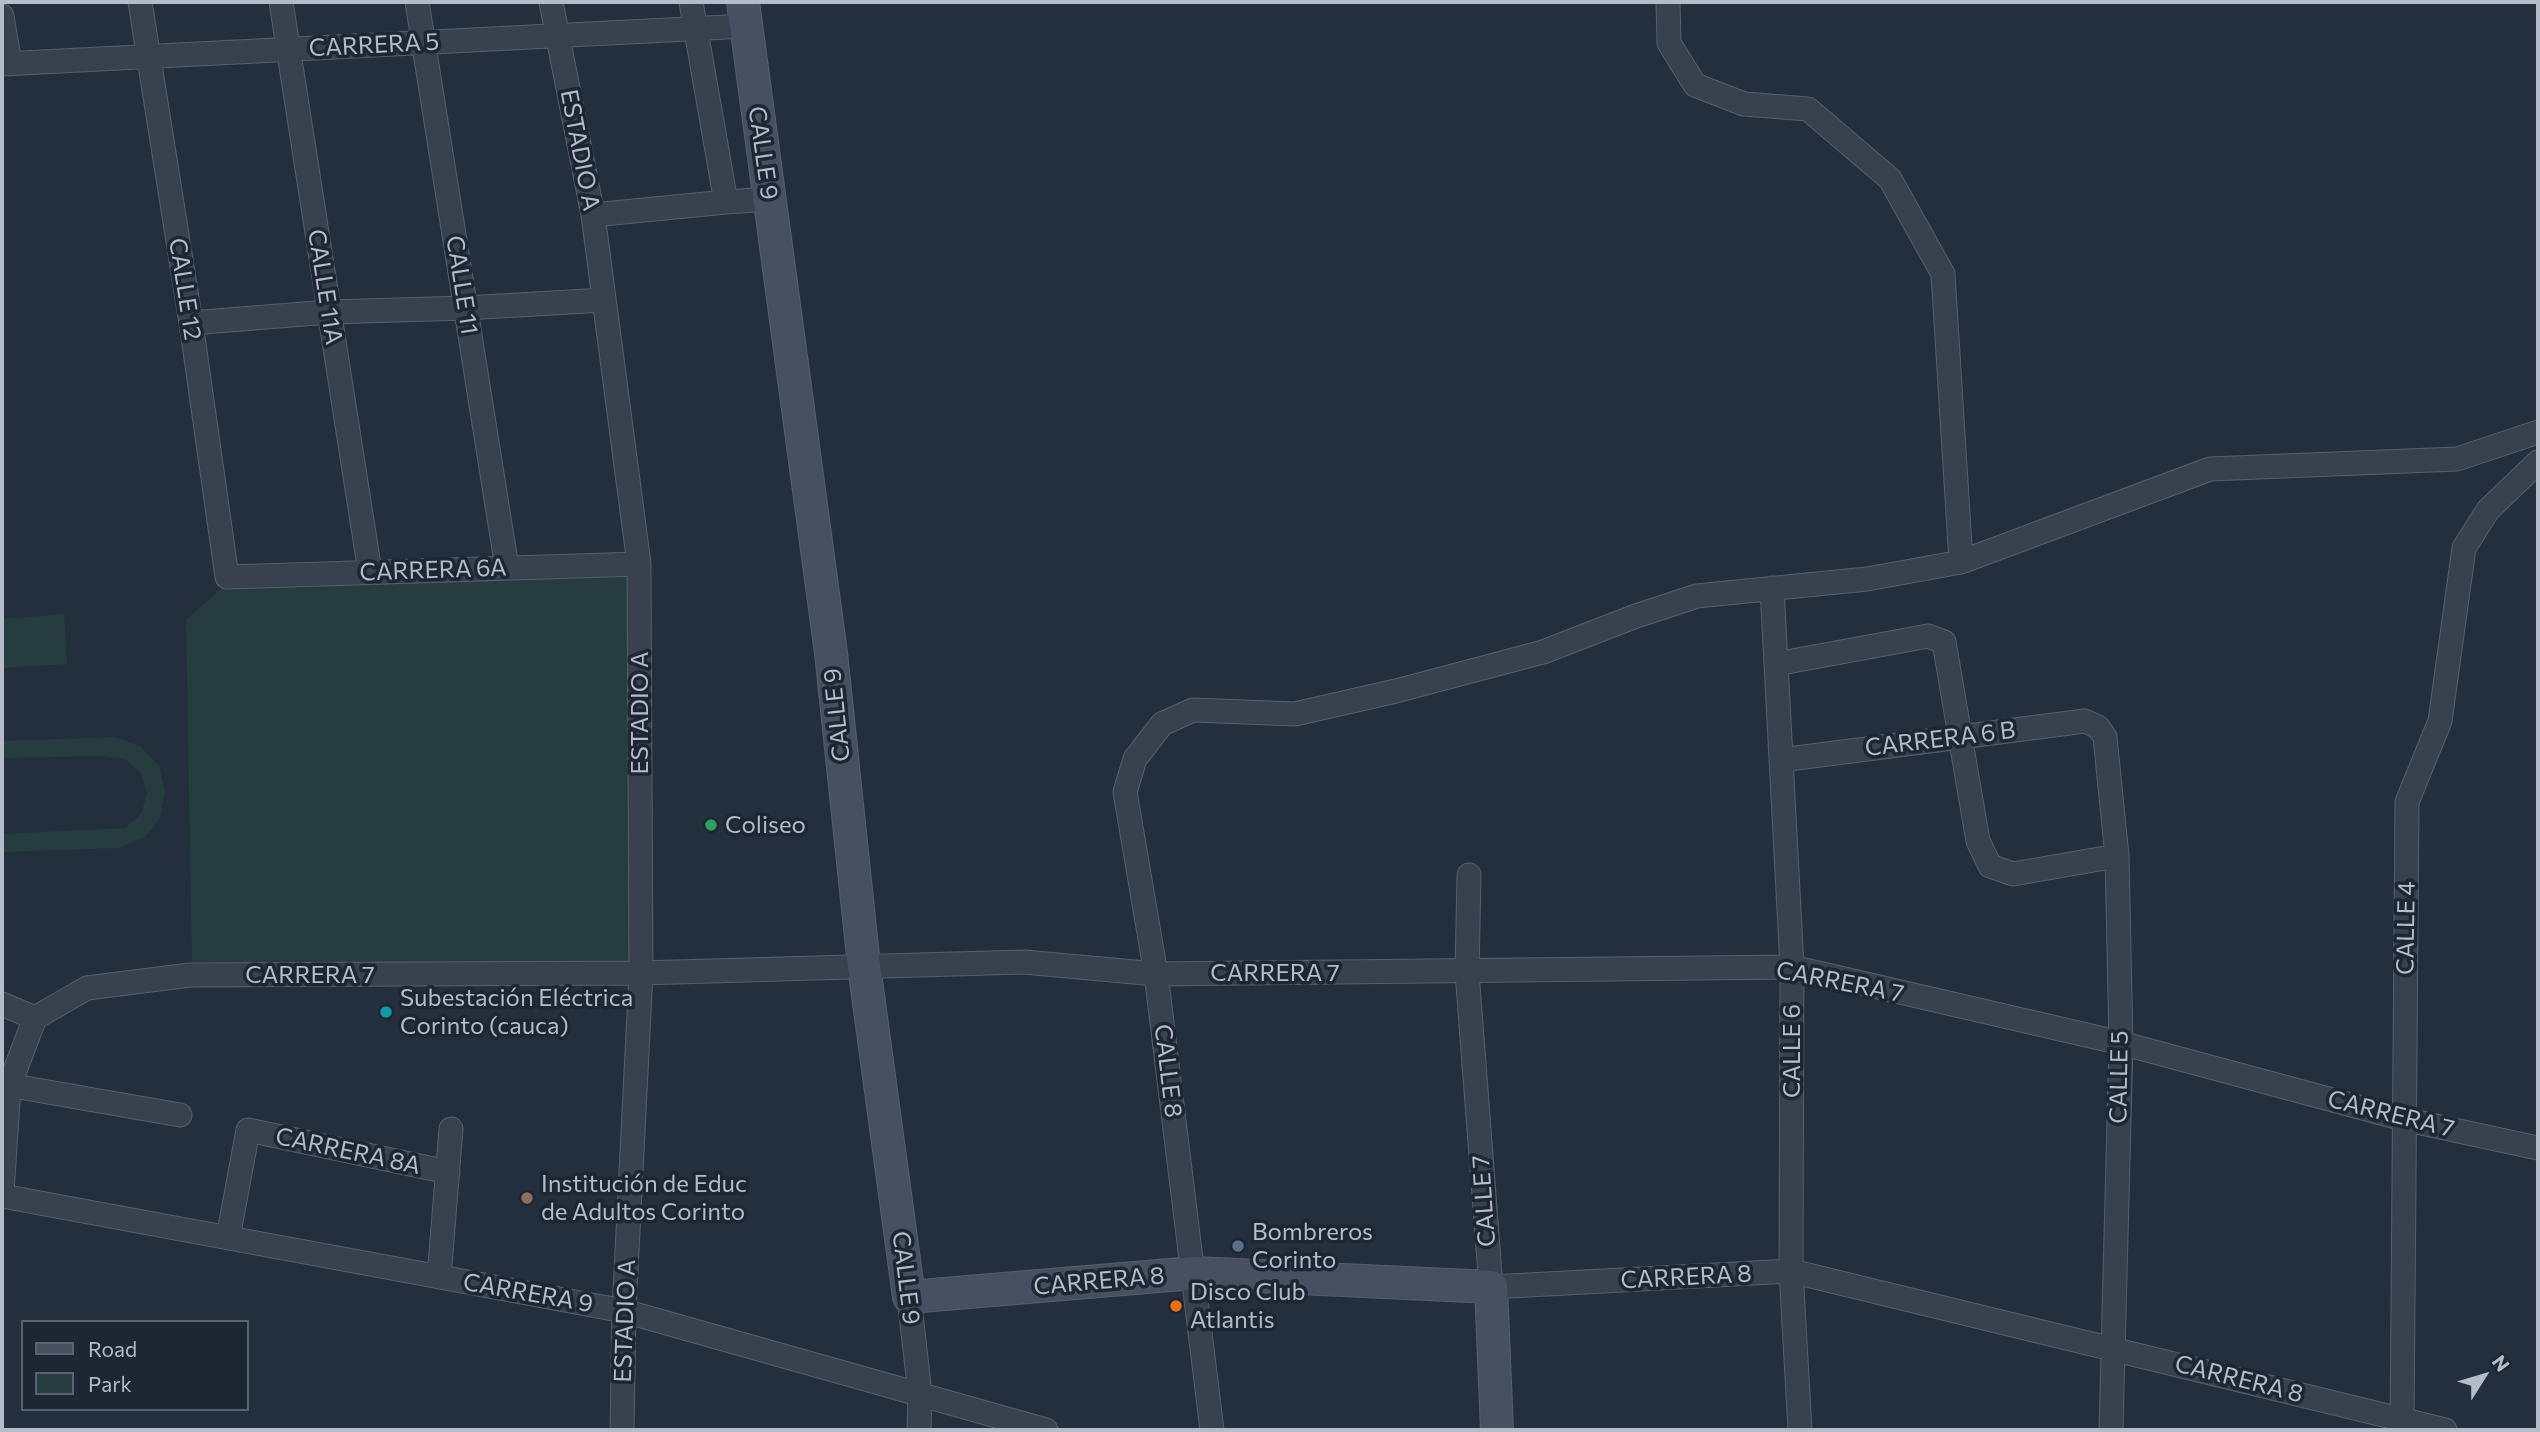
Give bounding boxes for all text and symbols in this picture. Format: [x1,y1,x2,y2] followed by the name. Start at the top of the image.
[308,27,440,63] street label: CARRERA 5
[554,87,606,213] street label: ESTADIO A
[742,105,784,201] street label: CALLE 9
[302,227,348,347] street label: CALLE 11A
[440,233,484,337] street label: CALLE 11
[163,236,207,342] street label: CALLE 12
[359,553,507,587] street label: CARRERA 6A
[626,651,654,775] street label: ESTADIO A
[818,667,856,763] street label: CALLE 9
[1863,715,2017,763] street label: CARRERA 6 B
[725,811,806,839] place label: Coliseo
[703,817,719,833] marker: Coliseo
[2391,881,2421,975] street label: CALLE 4
[1774,956,1906,1008] street label: CARRERA 7
[1210,959,1340,987] street label: CARRERA 7
[245,961,375,989] street label: CARRERA 7
[400,984,633,1040] place label: Subestación Eléctrica Corinto (cauca)
[378,1004,394,1020] marker: Subestación Eléctrica Corinto (cauca)
[1778,1004,1806,1098] street label: CALLE 6
[1148,1023,1188,1119] street label: CALLE 8
[2104,1030,2134,1124] street label: CALLE 5
[2325,1084,2457,1144] street label: CARRERA 7
[273,1122,423,1180] street label: CARRERA 8A
[1466,1154,1502,1248] street label: CALLE 7
[541,1170,747,1226] place label: Institución de Educ de Adultos Corinto
[519,1190,535,1206] marker: Institución de Educ de Adultos Corinto
[1252,1218,1373,1274] place label: Bombreros Corinto
[886,1230,926,1326] street label: CALLE 9
[1230,1238,1246,1254] marker: Bombreros Corinto
[608,1259,642,1383] street label: ESTADIO A
[1620,1259,1752,1295] street label: CARRERA 8
[1032,1261,1166,1301] street label: CARRERA 8
[461,1267,595,1319] street label: CARRERA 9
[1190,1278,1306,1334] place label: Disco Club Atlantis
[1168,1298,1184,1314] marker: Disco Club Atlantis
[21,1320,248,1411] legend
[88,1336,137,1361] text: Road
[2449,1341,2519,1411] north arrow
[2172,1349,2306,1409] street label: CARRERA 8
[2488,1350,2515,1376] text: N
[88,1371,132,1396] text: Park

